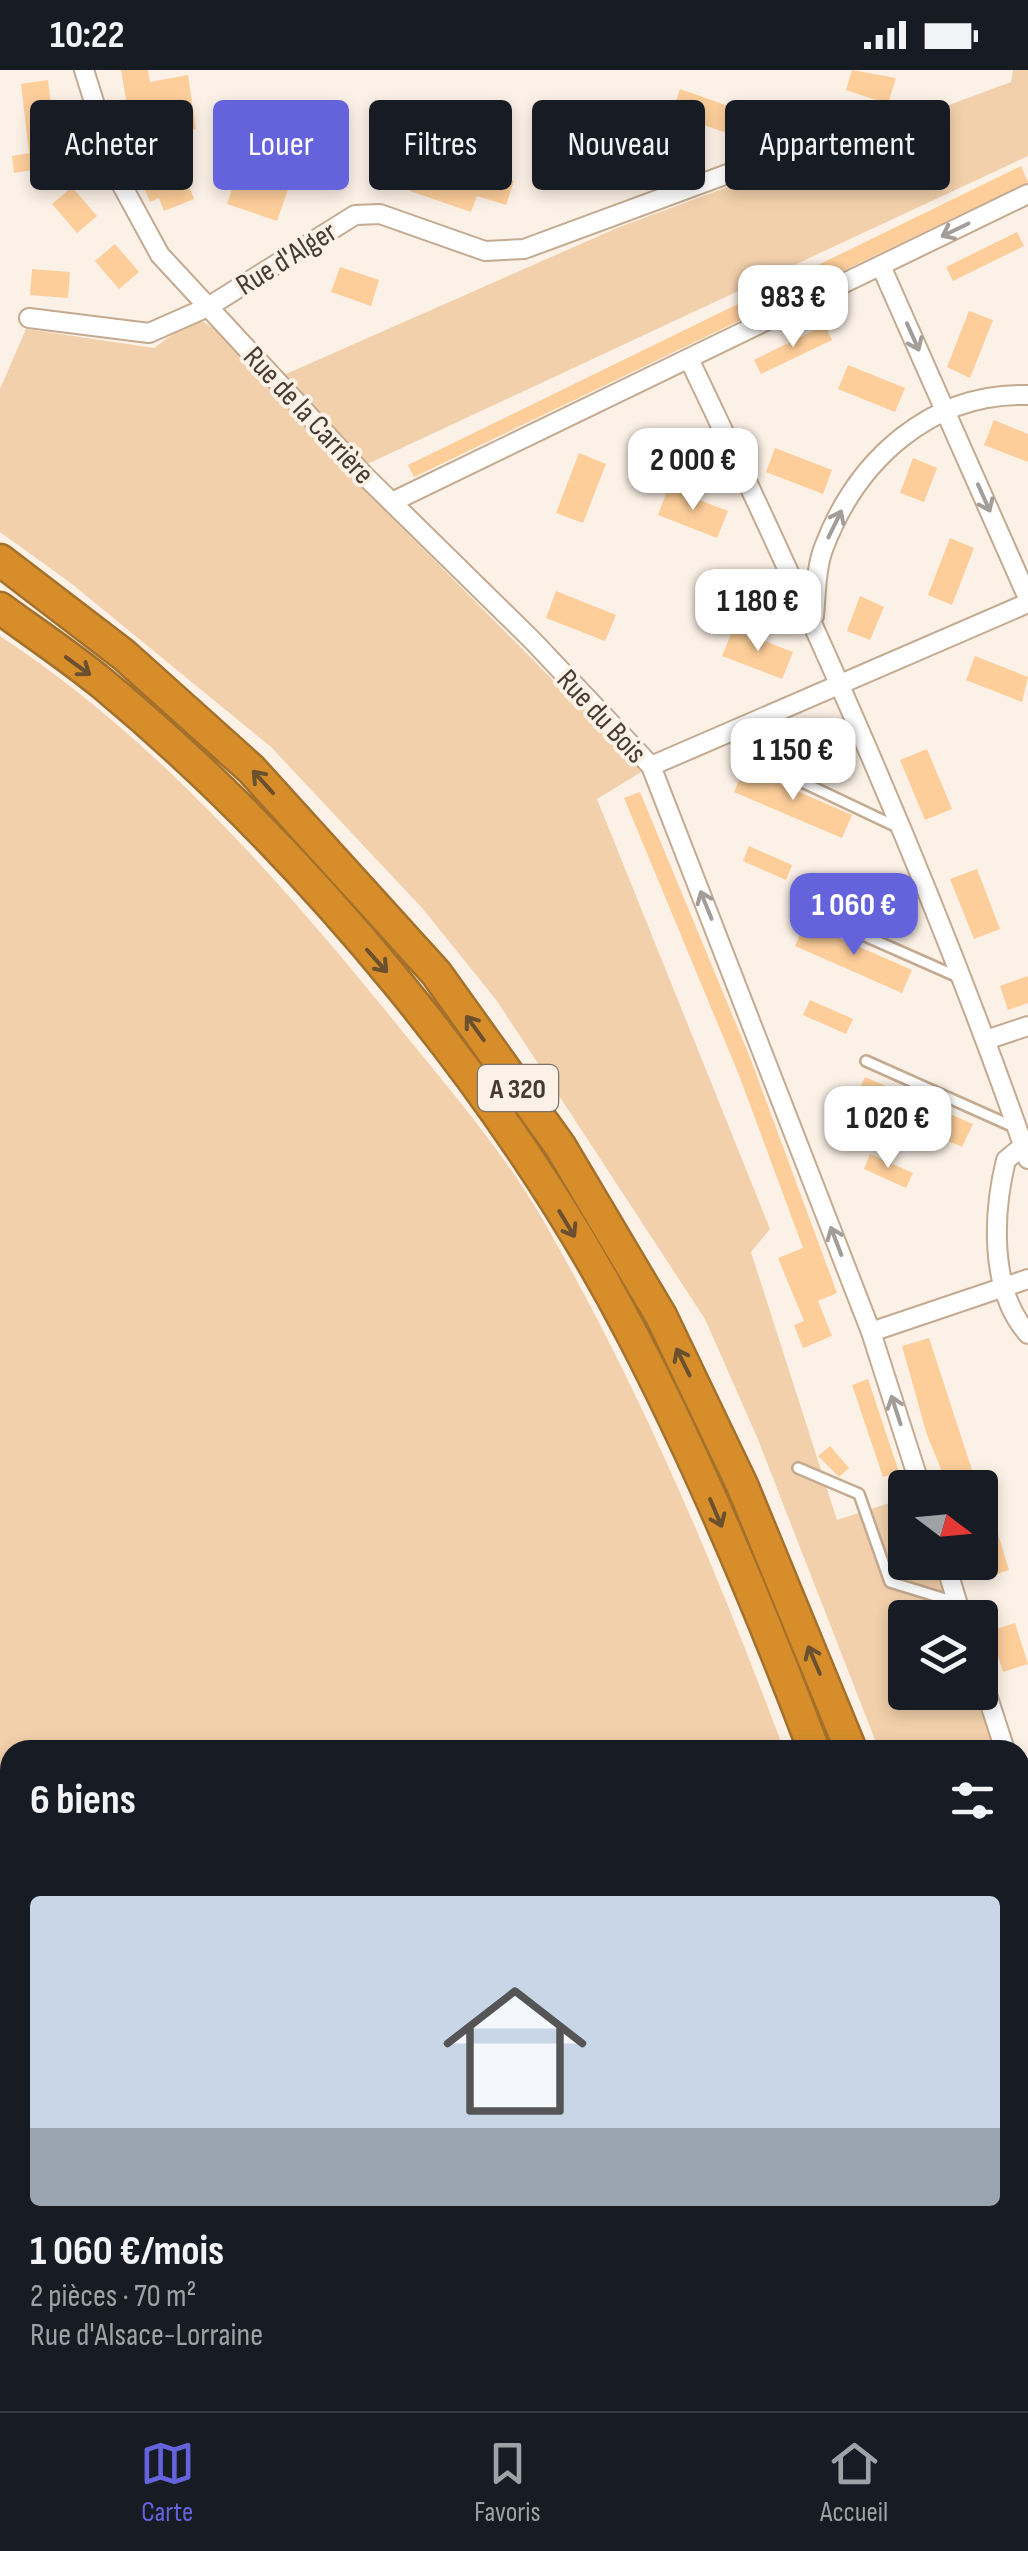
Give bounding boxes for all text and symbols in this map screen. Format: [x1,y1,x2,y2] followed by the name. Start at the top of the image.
[50,13,124,58] text: 10:22
[30,100,193,190] chip: Acheter
[213,100,349,190] chip: Louer
[369,100,512,190] chip: Filtres
[532,100,705,190] chip: Nouveau
[725,100,950,190] chip: Appartement
[230,214,344,304] street label: Rue d'Alger
[940,221,970,240] one-way arrow
[723,265,863,350] pin: 983 €
[760,278,826,317] text: 983 €
[905,321,924,351] one-way arrow
[235,339,381,492] street label: Rue de la Carrière
[601,428,785,513] pin: 2 000 €
[650,441,736,480] text: 2 000 €
[976,482,994,513] one-way arrow
[826,510,845,539] one-way arrow
[666,569,850,654] pin: 1 180 €
[717,582,799,621] text: 1 180 €
[64,655,92,676] one-way arrow
[549,662,654,771] street label: Rue du Bois
[701,718,885,803] pin: 1 150 €
[753,731,833,770] text: 1 150 €
[251,770,274,795] one-way arrow
[762,873,946,958] pin: 1 060 €
[812,886,896,925] text: 1 060 €
[696,890,714,921] one-way arrow
[366,948,388,974] one-way arrow
[465,1014,486,1042] one-way arrow
[478,1065,558,1111] road number: A 320
[796,1086,980,1171] pin: 1 020 €
[846,1099,930,1138] text: 1 020 €
[557,1210,577,1238] one-way arrow
[826,1226,844,1256] one-way arrow
[673,1348,692,1378] one-way arrow
[886,1394,904,1426] one-way arrow
[888,1470,998,1580] north arrow
[888,1470,998,1710] map controls
[709,1497,727,1528] one-way arrow
[888,1600,998,1710] button: layers
[804,1645,822,1676] one-way arrow
[945,1773,1000,1828] icon: filters
[30,1775,136,1826] text: 6 biens
[425,1961,605,2141] icon: home
[30,2226,224,2277] text: 1 060 €/mois
[30,2277,196,2316] text: 2 pièces · 70 m²
[30,2316,263,2355] text: Rue d'Alsace-Lorraine
[140,2436,195,2529] tab: Carte
[474,2436,541,2529] tab: Favoris
[820,2436,888,2529] tab: Accueil

